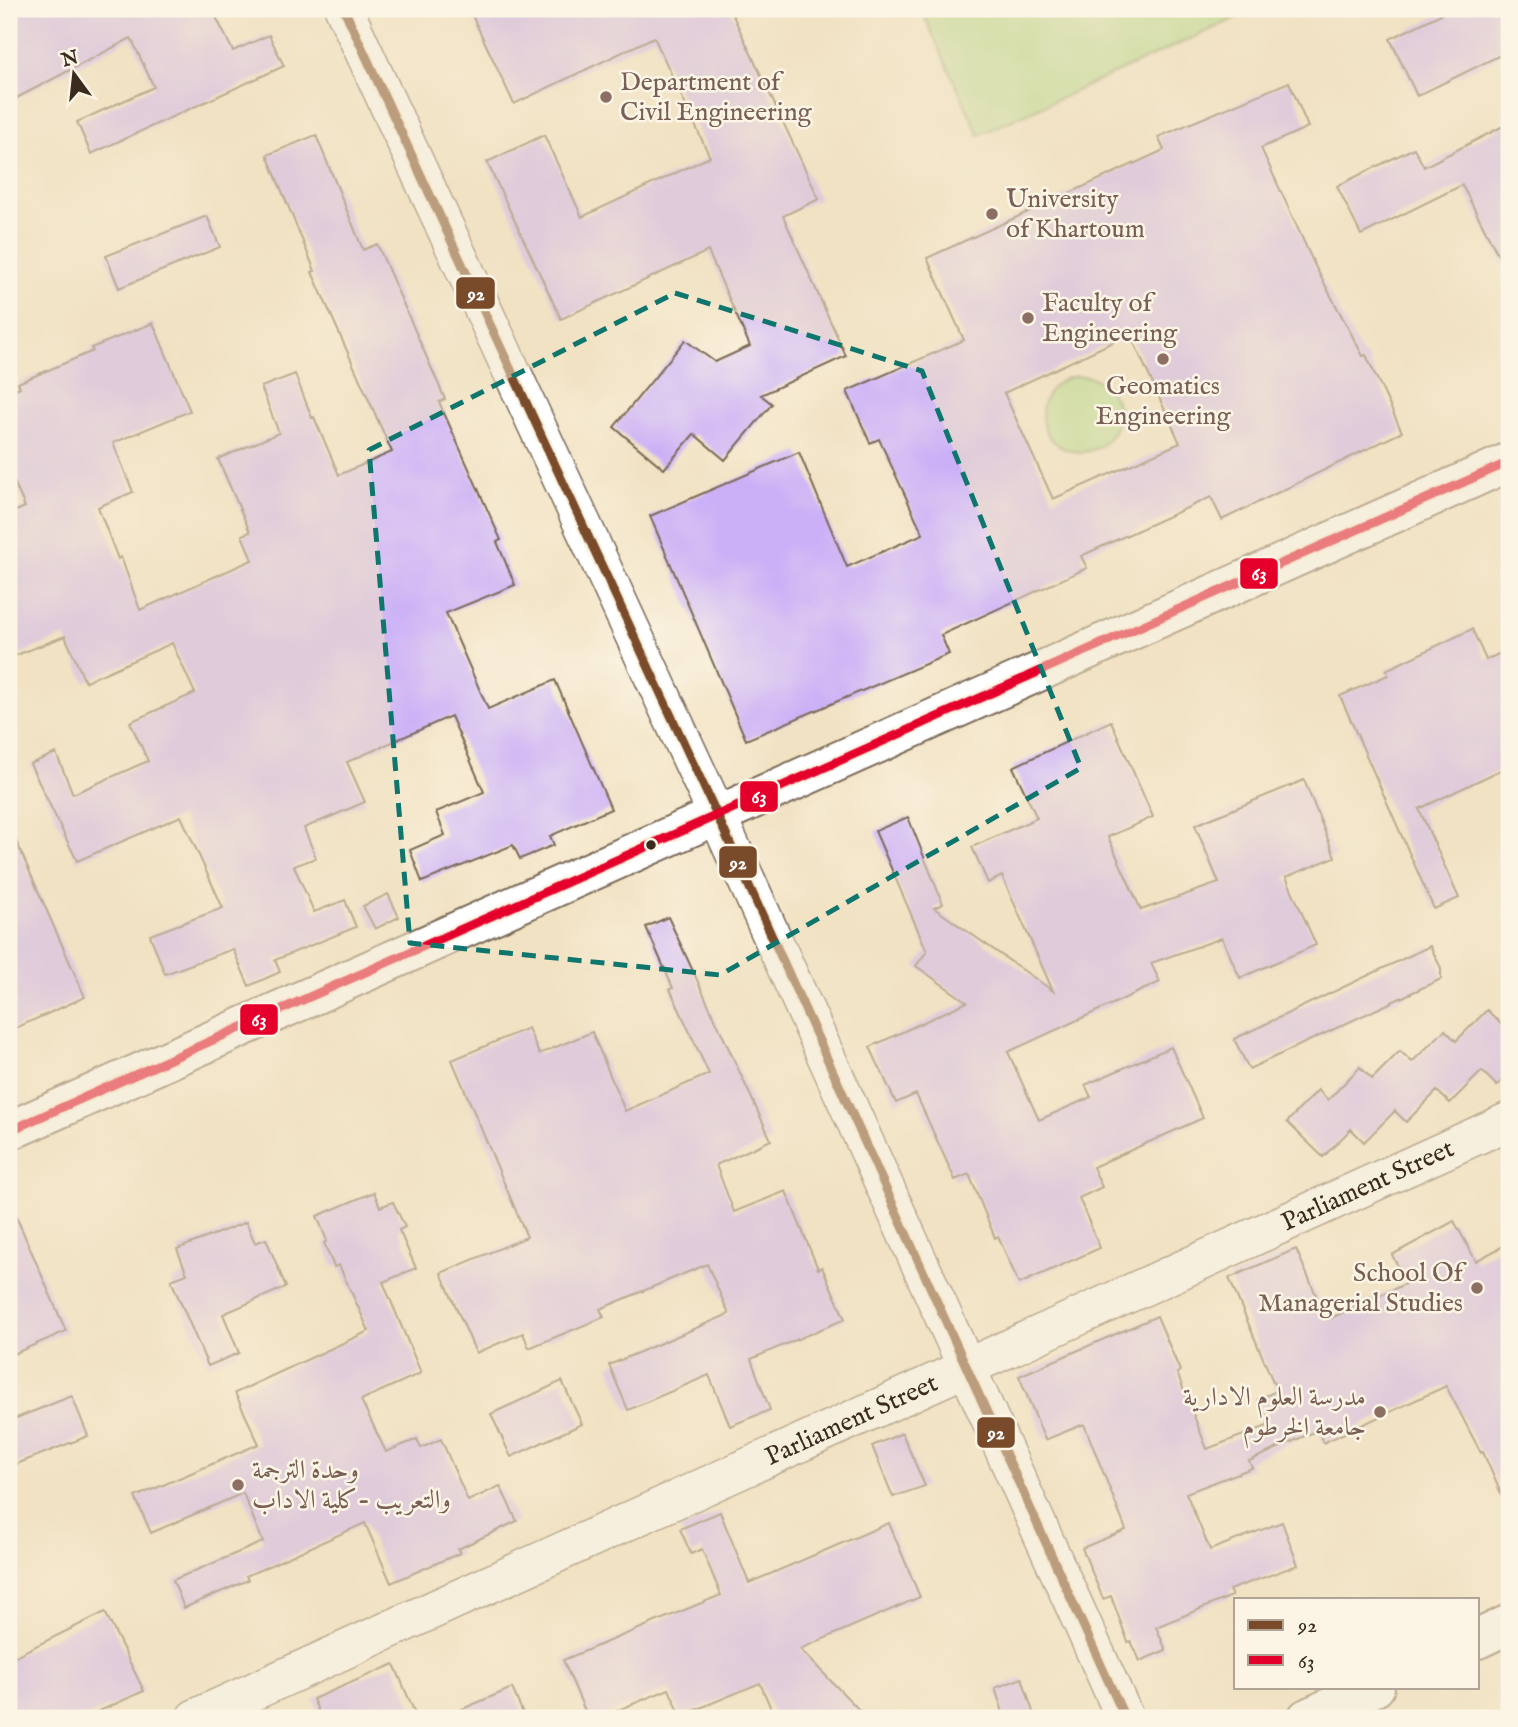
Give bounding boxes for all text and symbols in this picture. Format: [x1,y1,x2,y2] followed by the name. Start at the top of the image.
[38,38,108,108] north arrow
[58,46,82,73] text: N
[620,66,813,129] place label: Department of Civil Engineering
[598,89,614,105] marker: Department of Civil Engineering
[1006,183,1145,246] place label: University of Khartoum
[984,206,1000,222] marker: University of Khartoum
[455,276,496,310] line badge: 92
[466,283,485,307] text: 92
[1042,287,1178,350] place label: Faculty of Engineering
[1020,310,1036,326] marker: Faculty of Engineering
[1155,351,1171,367] marker: Geomatics Engineering
[1095,370,1231,433] place label: Geomatics Engineering
[1239,557,1279,590] line badge: 63
[1251,563,1267,587] text: 63
[739,780,779,813] line badge: 63
[751,786,767,810] text: 63
[644,838,658,852] unlabelled marker
[718,845,758,879] line badge: 92
[728,852,747,876] text: 92
[239,1003,279,1036] line badge: 63
[251,1009,267,1033] text: 63
[1276,1132,1459,1239] street label: Parliament Street
[1258,1257,1468,1320] place label: School Of Managerial Studies
[1469,1280,1485,1296] marker: School Of Managerial Studies
[760,1366,943,1473] street label: Parliament Street
[1183,1381,1366,1449] place label: مدرسة العلوم الادارية جامعة الخرطوم
[1372,1404,1388,1420] marker: مدرسة العلوم الادارية جامعة الخرطوم
[976,1416,1016,1449] line badge: 92
[986,1422,1005,1446] text: 92
[252,1454,451,1517] place label: وحدة الترجمة والتعريب -كلية الاداب
[230,1477,246,1493] marker: وحدة الترجمة والتعريب -كلية الاداب
[1234,1598,1480,1688] legend
[1297,1613,1317,1640] text: 92
[1298,1649,1315,1676] text: 63

